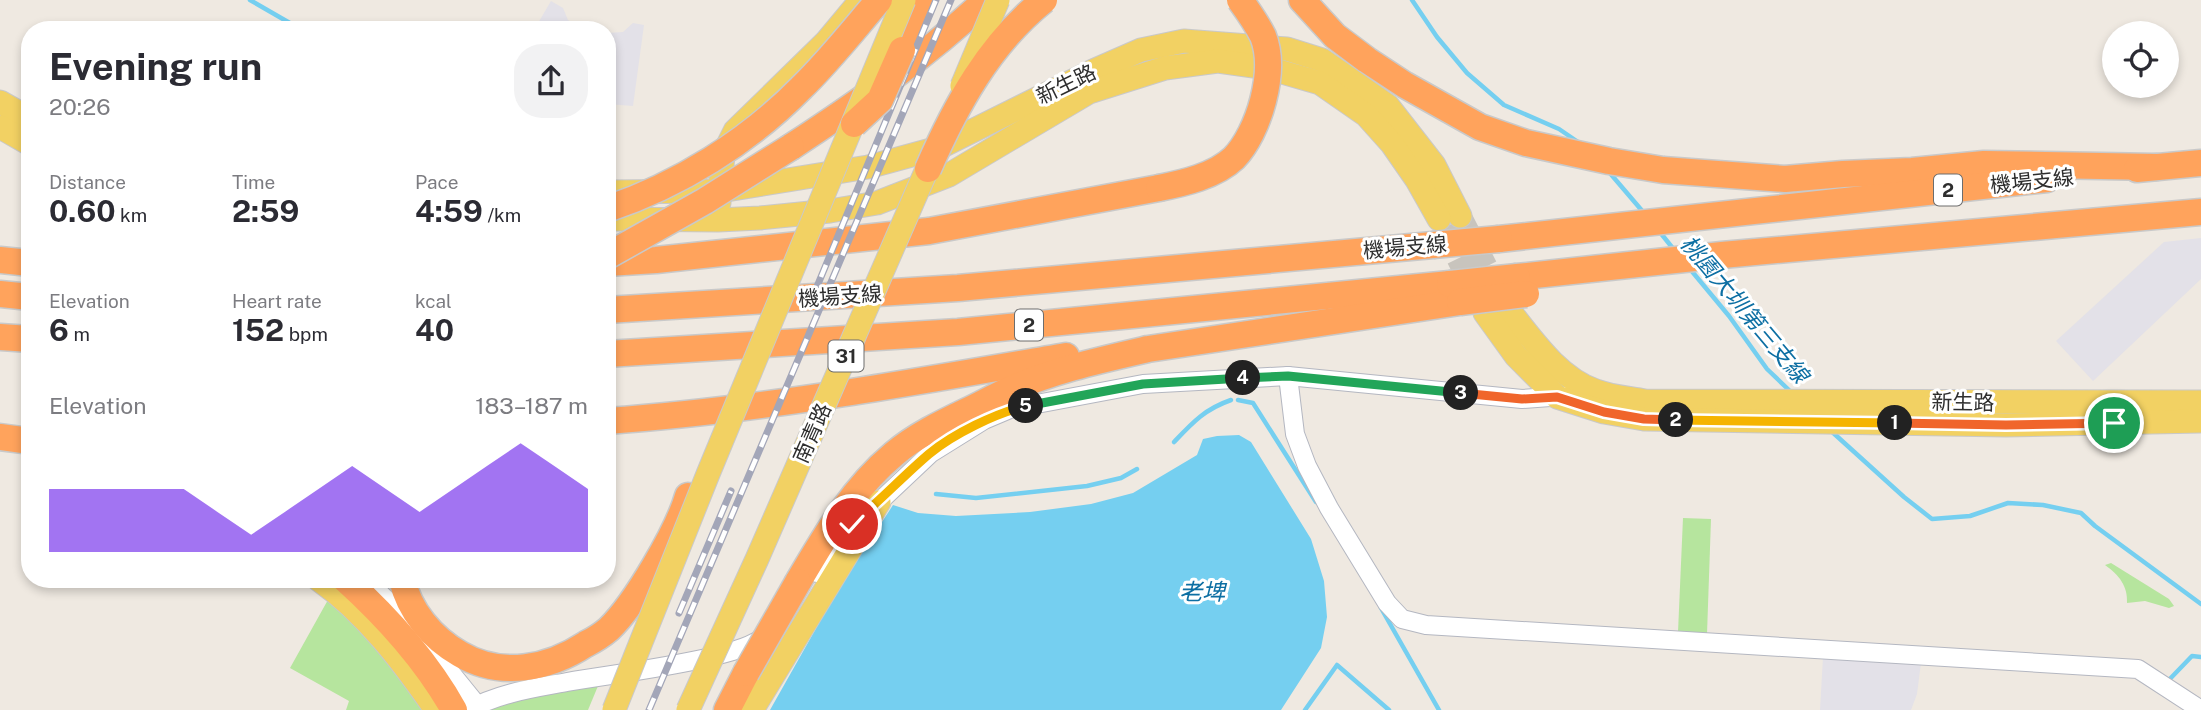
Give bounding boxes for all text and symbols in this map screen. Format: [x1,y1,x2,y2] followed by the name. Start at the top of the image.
[2102,21,2179,98] map controls
[2102,21,2179,98] button: locate
[49,44,262,89] text: Evening run
[514,44,588,118] button: share
[1032,59,1100,109] street label: 新生路
[49,93,110,120] text: 20:26
[1989,164,2075,198] street label: 機場支線
[49,171,126,193] text: Distance
[232,171,275,193] text: Time
[415,171,458,193] text: Pace
[1934,174,1962,206] road number: 2
[49,193,115,229] text: 0.60
[232,193,299,229] text: 2:59
[415,193,483,229] text: 4:59
[115,204,147,226] text: km
[483,204,521,226] text: /km
[1676,230,1816,390] water label: 桃園大圳第三支線
[1362,231,1448,263] street label: 機場支線
[797,281,883,311] street label: 機場支線
[49,290,130,312] text: Elevation
[232,290,322,312] text: Heart rate
[415,290,452,312] text: kcal
[1015,310,1043,340] road number: 2
[49,312,69,348] text: 6
[232,312,284,348] text: 152
[415,312,454,348] text: 40
[69,323,90,345] text: m
[284,323,328,345] text: bpm
[828,340,864,372] road number: 31
[1226,360,1260,396] pin: 4
[1236,366,1249,388] text: 4
[1444,376,1478,410] pin: 3
[1454,381,1467,403] text: 3
[1009,388,1044,424] pin: 5
[1931,389,1995,415] street label: 新生路
[49,392,147,419] text: Elevation
[475,392,588,419] text: 183–187 m
[2084,393,2144,453] pin
[1019,394,1032,416] text: 5
[788,399,836,467] street label: 南青路
[1658,402,1694,438] pin: 2
[2095,404,2133,442] icon: arrive
[1878,406,1912,440] pin: 1
[1669,408,1682,430] text: 2
[1890,411,1899,433] text: 1
[822,494,882,554] pin
[833,505,871,543] icon: check
[1179,578,1228,605] water label: 老埤

